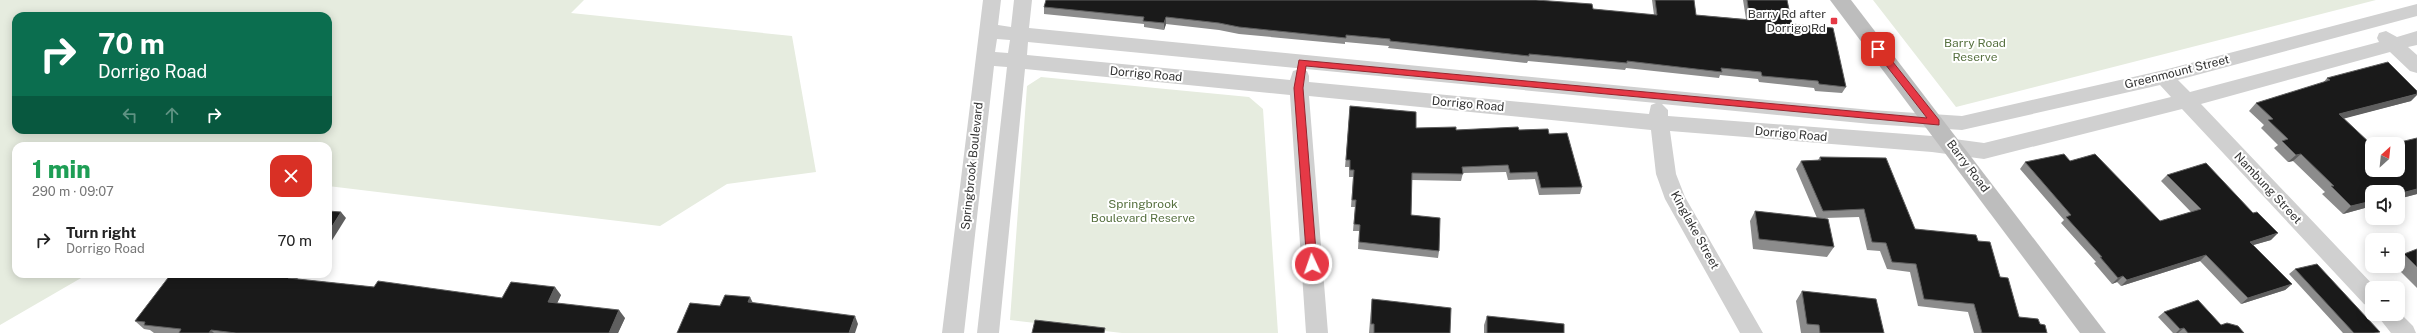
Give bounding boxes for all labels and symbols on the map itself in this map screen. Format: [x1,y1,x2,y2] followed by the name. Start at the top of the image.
[1748,7,1826,35] place label: Barry Rd after Dorrigo Rd
[1829,16,1839,26] marker: Barry Rd after Dorrigo Rd
[1861,32,1895,66] pin
[1944,36,2006,64] park label: Barry Road Reserve
[2123,52,2231,92] street label: Greenmount Street
[1109,64,1183,84] street label: Dorrigo Road
[1431,94,1505,114] street label: Dorrigo Road
[958,101,986,231] street label: Springbrook Boulevard
[1754,124,1828,144] street label: Dorrigo Road
[1944,137,1992,195] street label: Barry Road
[2365,137,2405,177] north arrow
[2231,149,2305,227] street label: Nambung Street
[1668,189,1722,272] street label: Kinglake Street
[1091,197,1195,225] park label: Springbrook Boulevard Reserve
[1291,243,1333,285] position arrow

